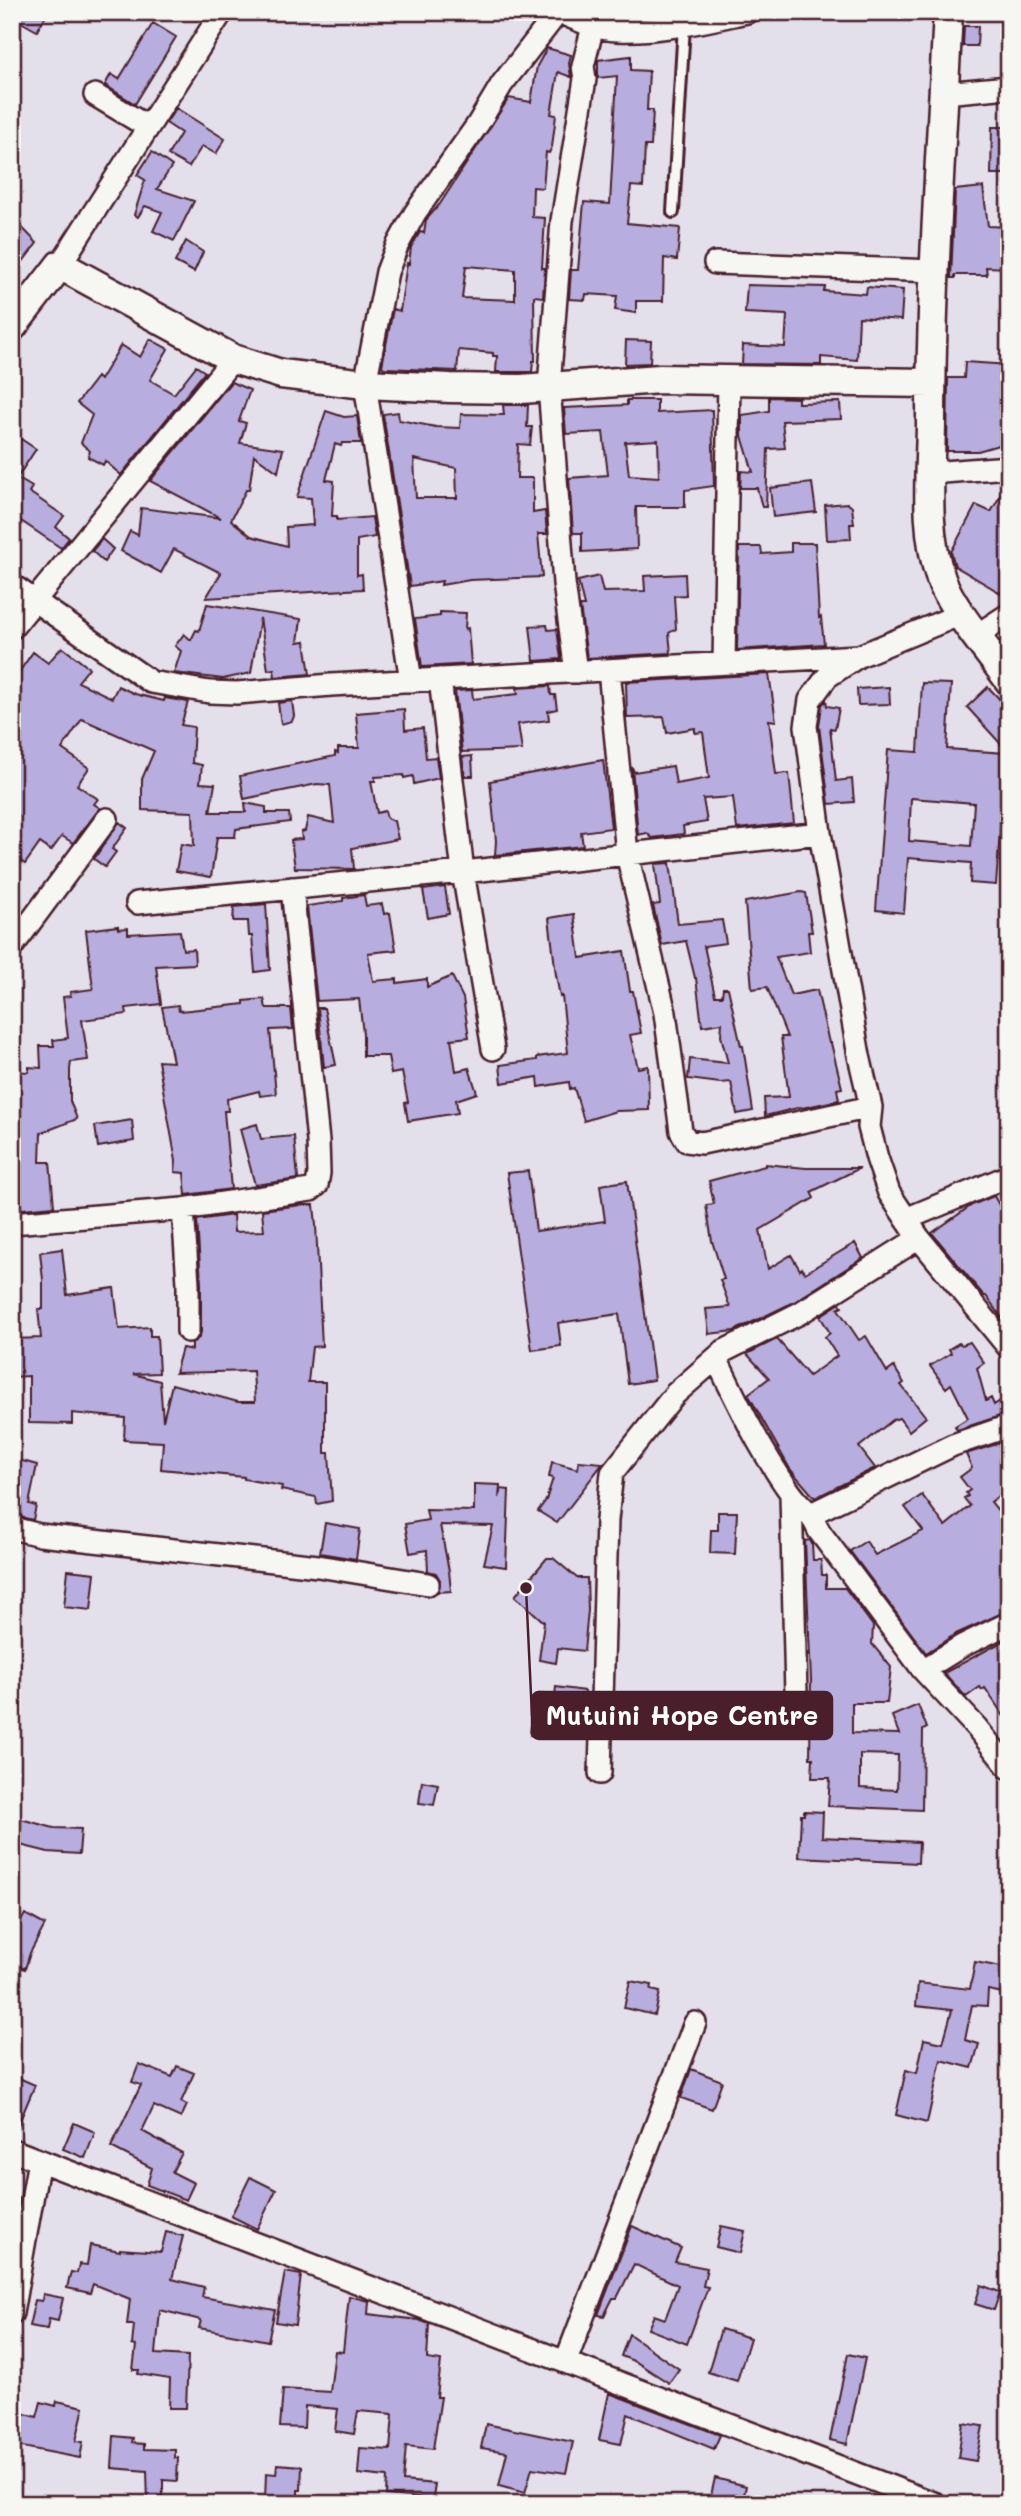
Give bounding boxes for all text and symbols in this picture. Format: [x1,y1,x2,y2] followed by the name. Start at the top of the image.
[532,1692,832,1739] callout: Mutuini Hope Centre
[546,1698,818,1732] text: Mutuini Hope Centre

